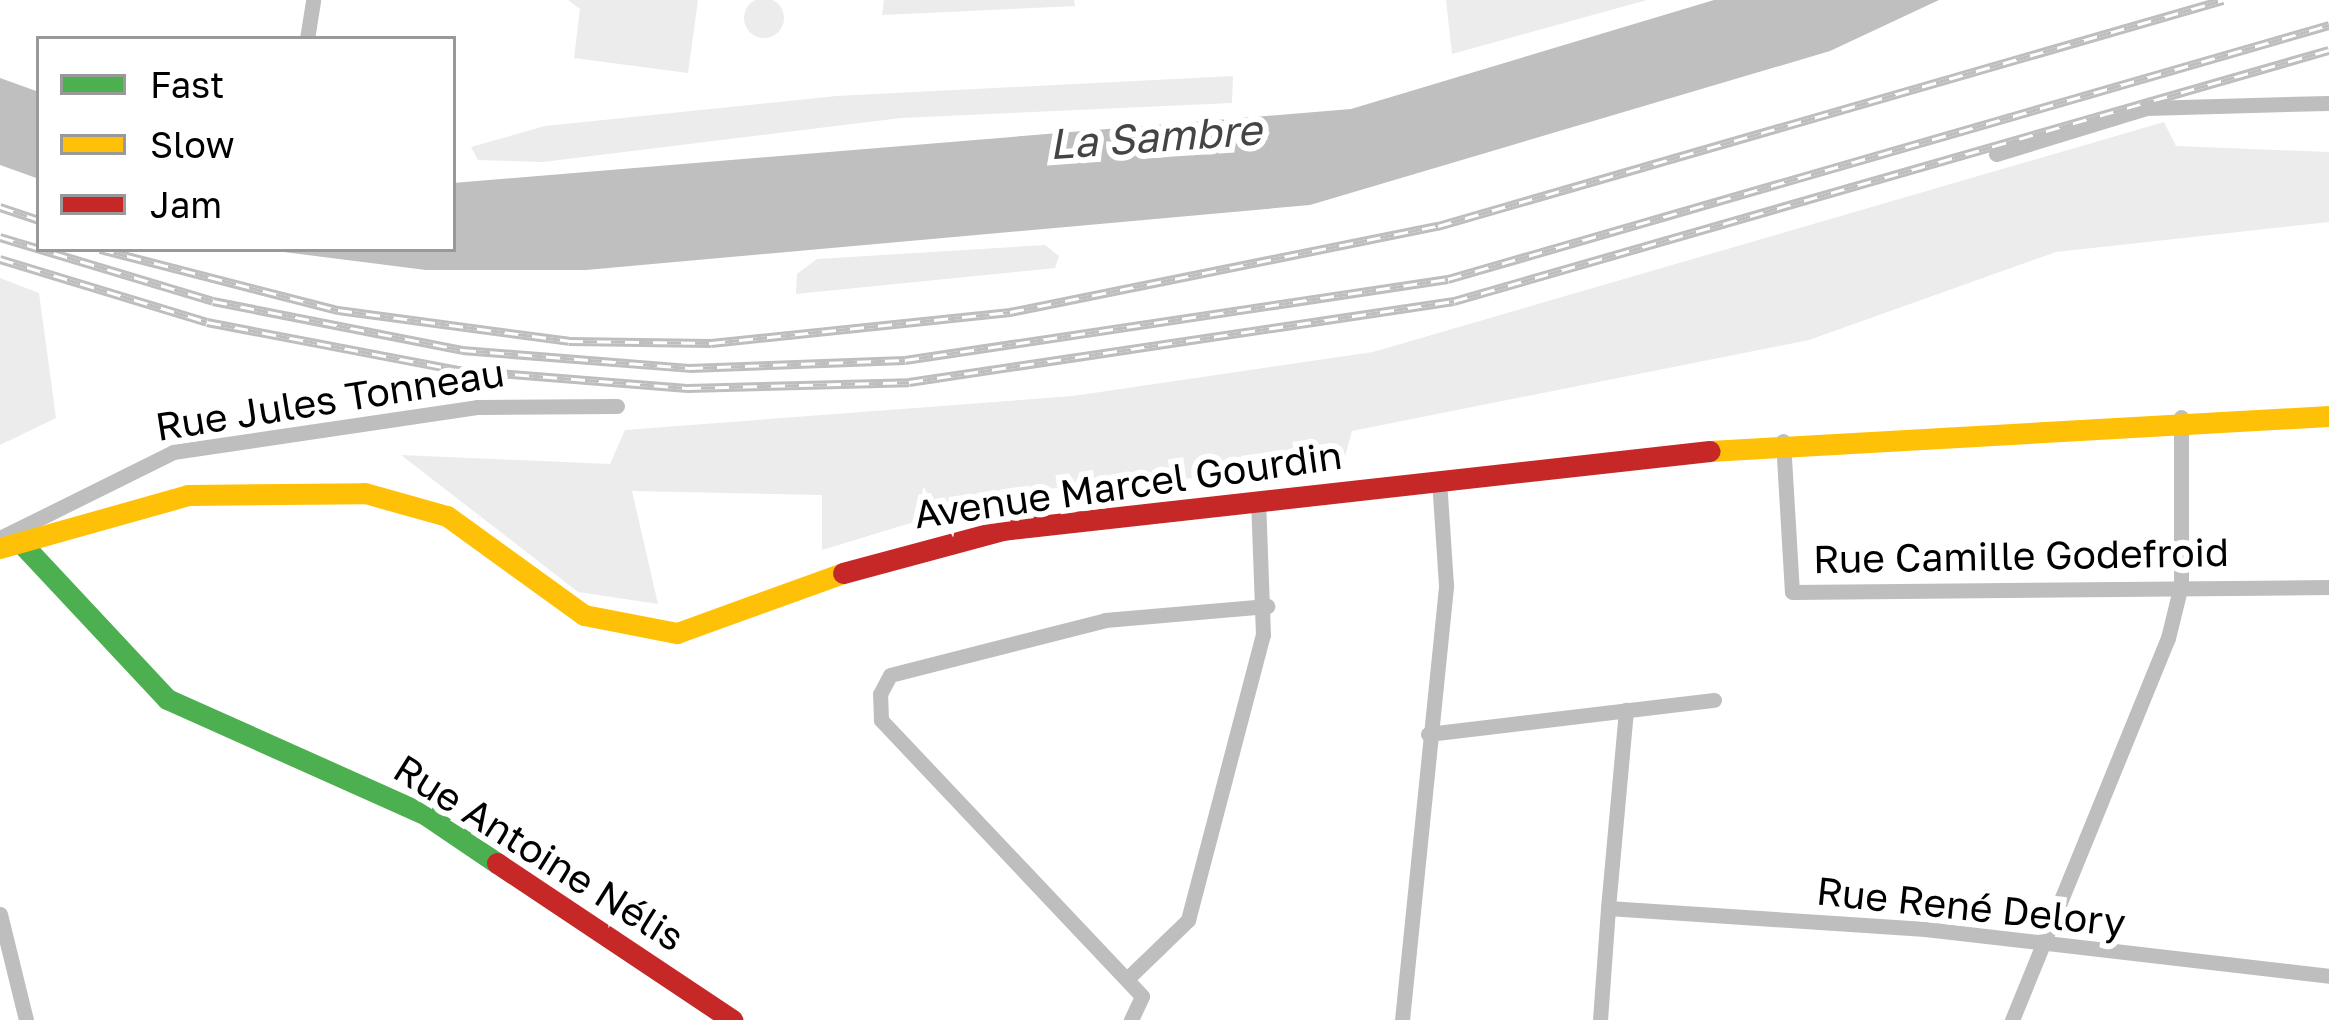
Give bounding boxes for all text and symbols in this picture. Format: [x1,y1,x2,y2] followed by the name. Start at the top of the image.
[36,36,456,252] legend
[150,63,225,106] text: Fast
[1047,103,1263,169] water label: La Sambre
[150,123,235,166] text: Slow
[150,183,222,226] text: Jam
[152,349,508,451] street label: Rue Jules Tonneau
[911,432,1345,538] street label: Avenue Marcel Gourdin
[1813,529,2229,583] street label: Rue Camille Godefroid
[385,745,693,961] street label: Rue Antoine Nélis
[1814,868,2128,946] street label: Rue René Delory

